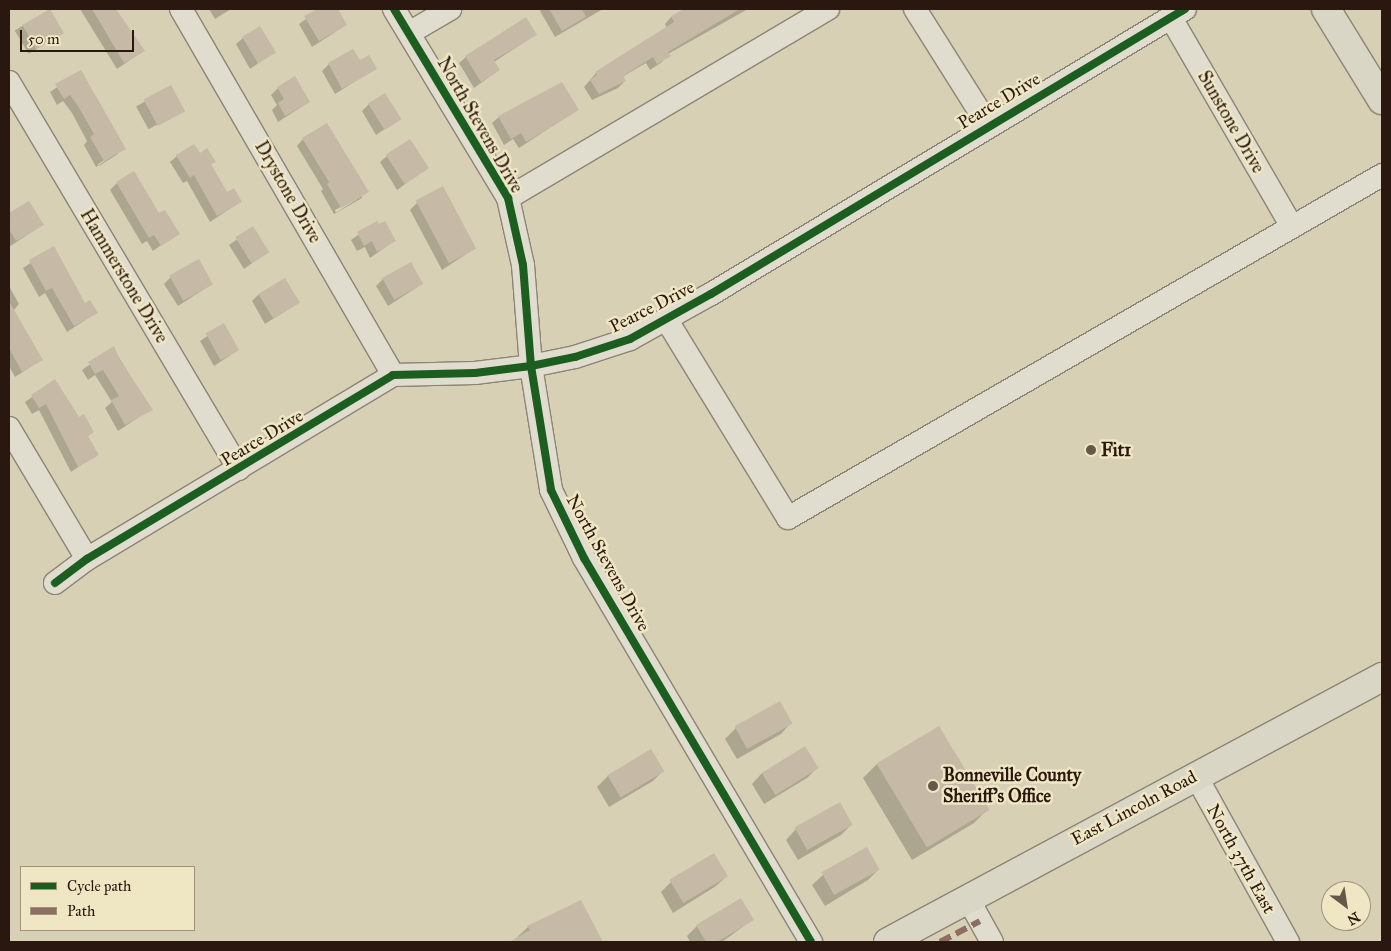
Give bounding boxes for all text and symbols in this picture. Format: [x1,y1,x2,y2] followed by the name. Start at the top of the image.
[22,20,136,52] scale bar
[28,30,60,48] text: 50 m
[432,53,528,197] street label: North Stevens Drive
[1193,67,1269,177] street label: Sunstone Drive
[954,68,1044,134] street label: Pearce Drive
[250,137,326,247] street label: Drystone Drive
[75,205,173,347] street label: Hammerstone Drive
[606,276,698,338] street label: Pearce Drive
[217,405,307,471] street label: Pearce Drive
[1101,439,1131,461] place label: Fit1
[1085,444,1097,456] marker: Fit1
[561,491,655,635] street label: North Stevens Drive
[943,765,1081,808] place label: Bonneville County Sheriff's Office
[1068,766,1200,850] street label: East Lincoln Road
[927,780,939,792] marker: Bonneville County Sheriff's Office
[1202,801,1280,917] street label: North 37th East
[20,866,195,931] legend
[67,877,131,895] text: Cycle path
[1321,881,1371,931] north arrow
[67,902,95,920] text: Path
[1344,908,1363,929] text: N

